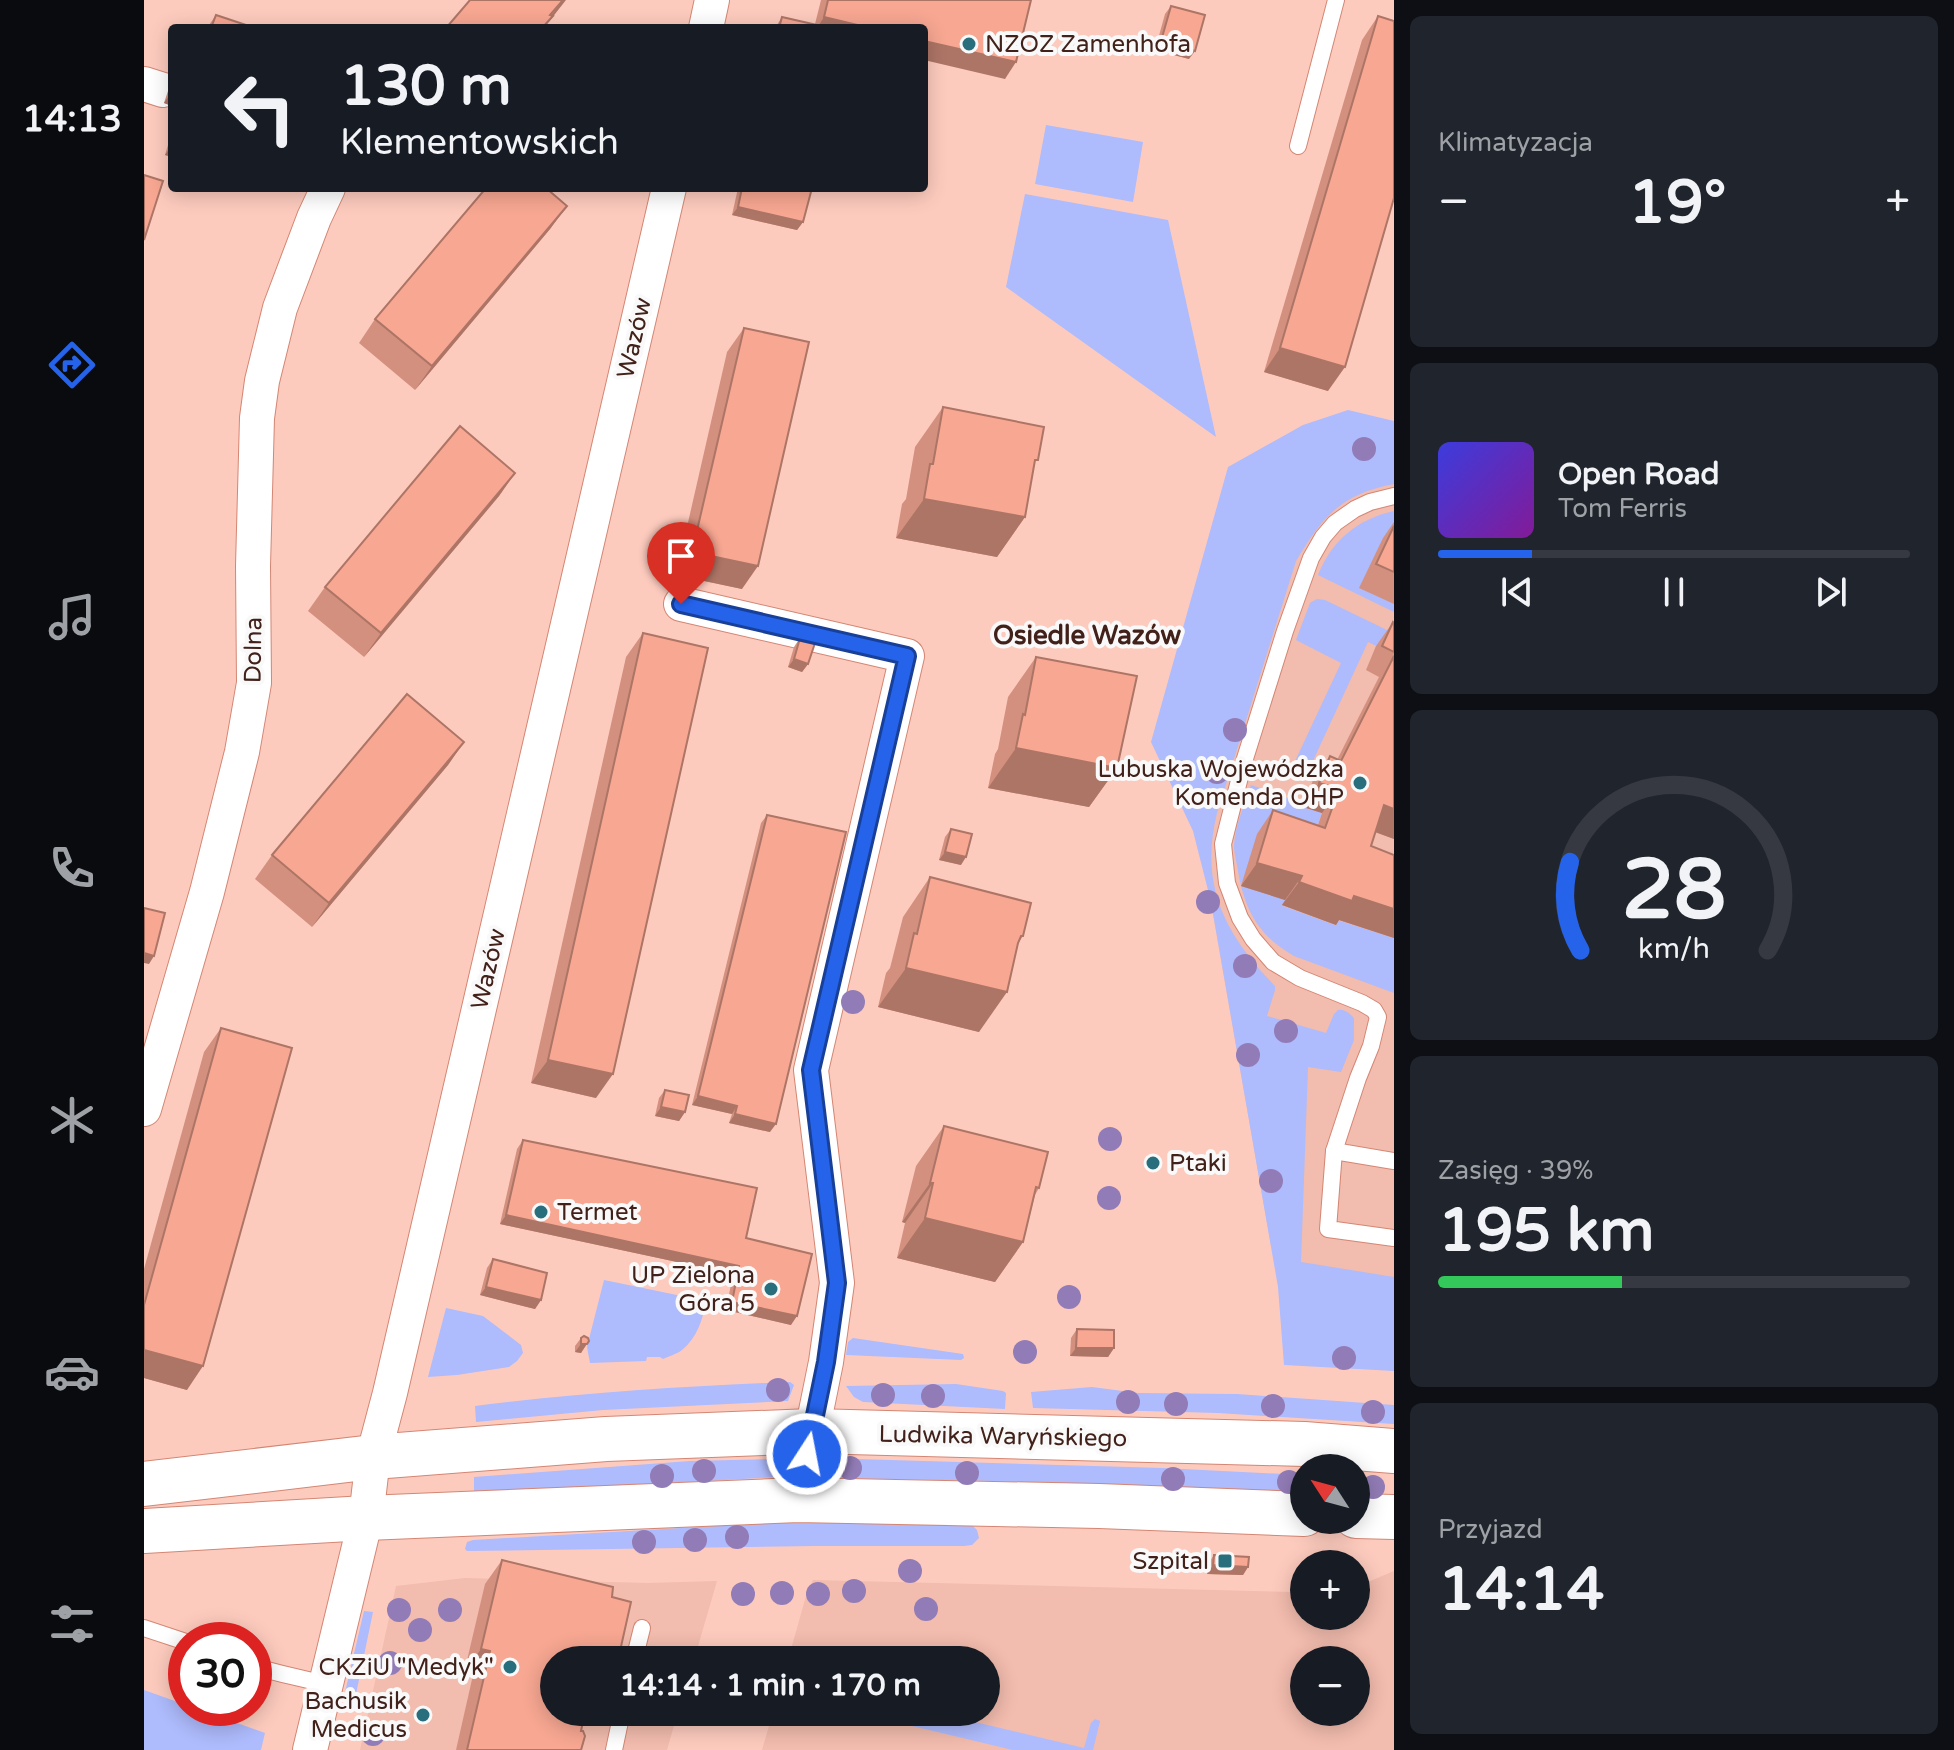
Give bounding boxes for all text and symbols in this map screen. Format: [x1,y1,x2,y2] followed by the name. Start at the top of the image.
[985,30,1191,59] place label: NZOZ Zamenhofa
[960,35,978,53] marker: NZOZ Zamenhofa
[340,53,511,120] text: 130 m
[208,56,312,160] icon: left
[22,98,122,141] text: 14:13
[340,121,619,164] text: Klementowskich
[1438,127,1593,158] text: Klimatyzacja
[1628,167,1726,239] text: 19°
[1438,176,1469,229] text: −
[1885,176,1910,229] text: +
[611,295,658,381] street label: Wazów
[44,337,100,393] icon: directions
[1558,456,1719,493] text: Open Road
[1558,493,1687,524] text: Tom Ferris
[647,522,715,604] pin
[659,534,703,578] icon: arrive
[1495,570,1539,614] icon: previous
[1652,570,1696,614] icon: pause
[1809,570,1853,614] icon: next
[44,589,100,645] icon: music
[238,617,269,683] street label: Dolna
[993,620,1181,651] district label: Osiedle Wazów
[1098,755,1344,812] place label: Lubuska Wojewódzka Komenda OHP
[1351,774,1369,792] marker: Lubuska Wojewódzka Komenda OHP
[44,840,100,896] icon: phone
[1622,841,1726,941] text: 28
[465,926,512,1012] street label: Wazów
[1638,932,1710,966] text: km/h
[44,1092,100,1148] icon: climate
[1169,1149,1227,1178] place label: Ptaki
[1144,1154,1162,1172] marker: Ptaki
[1438,1155,1593,1186] text: Zasięg · 39%
[1438,1195,1654,1267] text: 195 km
[557,1198,638,1227] place label: Termet
[532,1203,550,1221] marker: Termet
[631,1261,755,1318] place label: UP Zielona Góra 5
[762,1280,780,1298] marker: UP Zielona Góra 5
[44,1344,100,1400] icon: car
[765,1412,849,1496] position arrow
[878,1420,1127,1453] street label: Ludwika Waryńskiego
[1290,1454,1370,1534] north arrow
[1290,1454,1370,1726] map controls
[1438,1514,1543,1545] text: Przyjazd
[1133,1547,1209,1576] place label: Szpital
[1290,1550,1370,1630] button: +
[1216,1552,1234,1570] marker: Szpital
[1438,1554,1604,1626] text: 14:14
[44,1596,100,1652] icon: filters
[168,1622,272,1726] speed limit sign: 30
[1290,1646,1370,1726] button: −
[319,1653,494,1682] place label: CKZiU "Medyk"
[501,1658,519,1676] marker: CKZiU "Medyk"
[619,1667,921,1704] text: 14:14 · 1 min · 170 m
[304,1687,407,1744] place label: Bachusik Medicus
[414,1706,432,1724] marker: Bachusik Medicus

